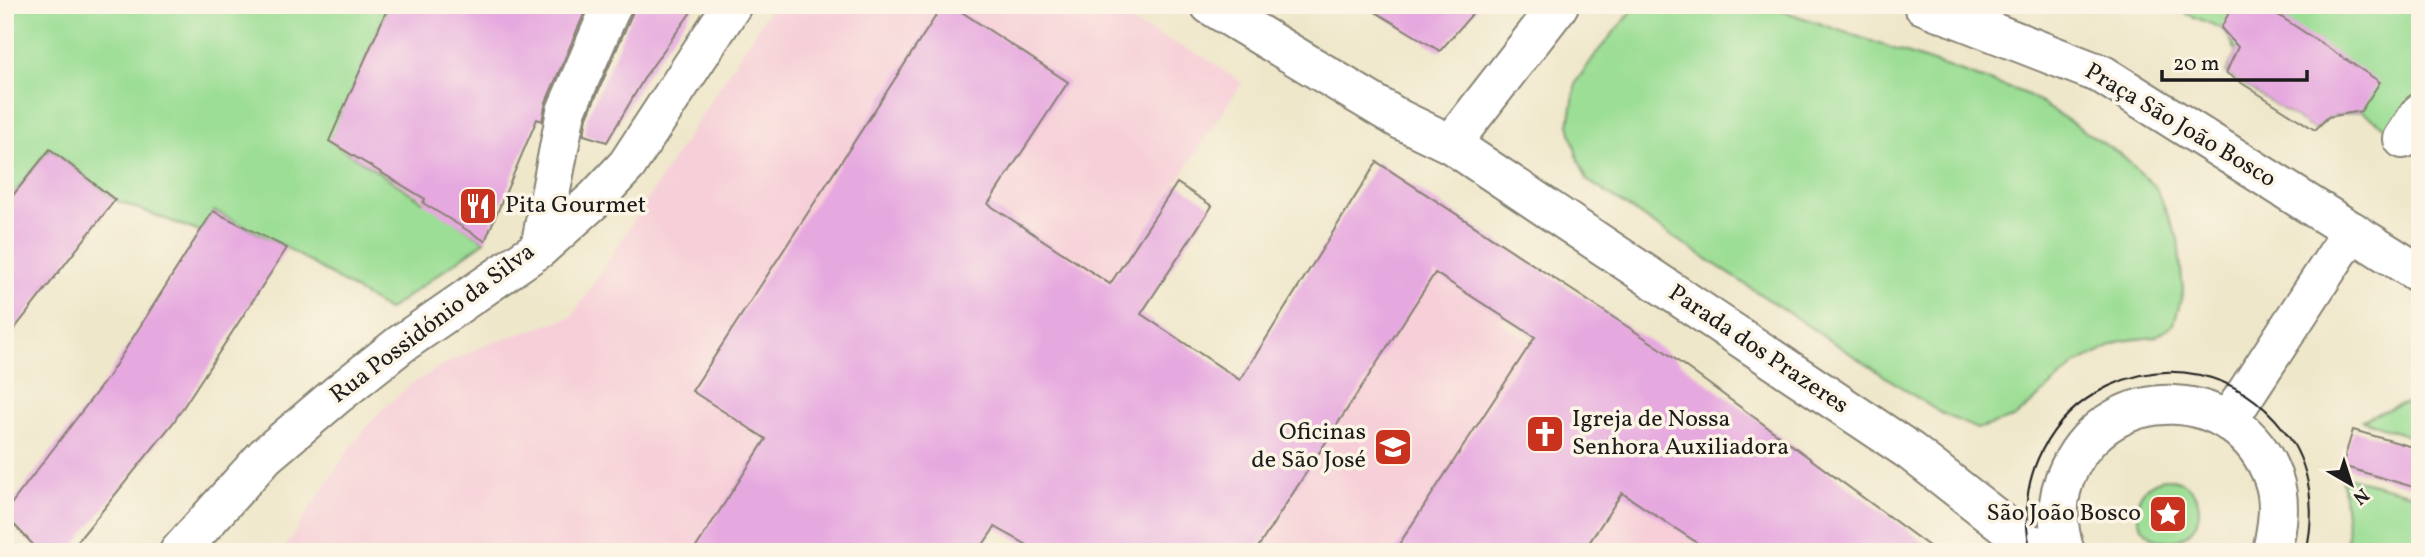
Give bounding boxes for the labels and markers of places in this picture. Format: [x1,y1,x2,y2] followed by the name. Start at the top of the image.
[457,185,499,227] restaurant icon: Pita Gourmet
[505,189,646,223] place label: Pita Gourmet
[1572,403,1789,465] place label: Igreja de Nossa Senhora Auxiliadora
[1524,413,1566,455] church icon: Igreja de Nossa Senhora Auxiliadora
[1251,416,1366,478] place label: Oficinas de São José
[1372,426,1414,468] school or university icon: Oficinas de São José
[2147,493,2189,535] place icon: São João Bosco
[1987,497,2141,531] place label: São João Bosco

